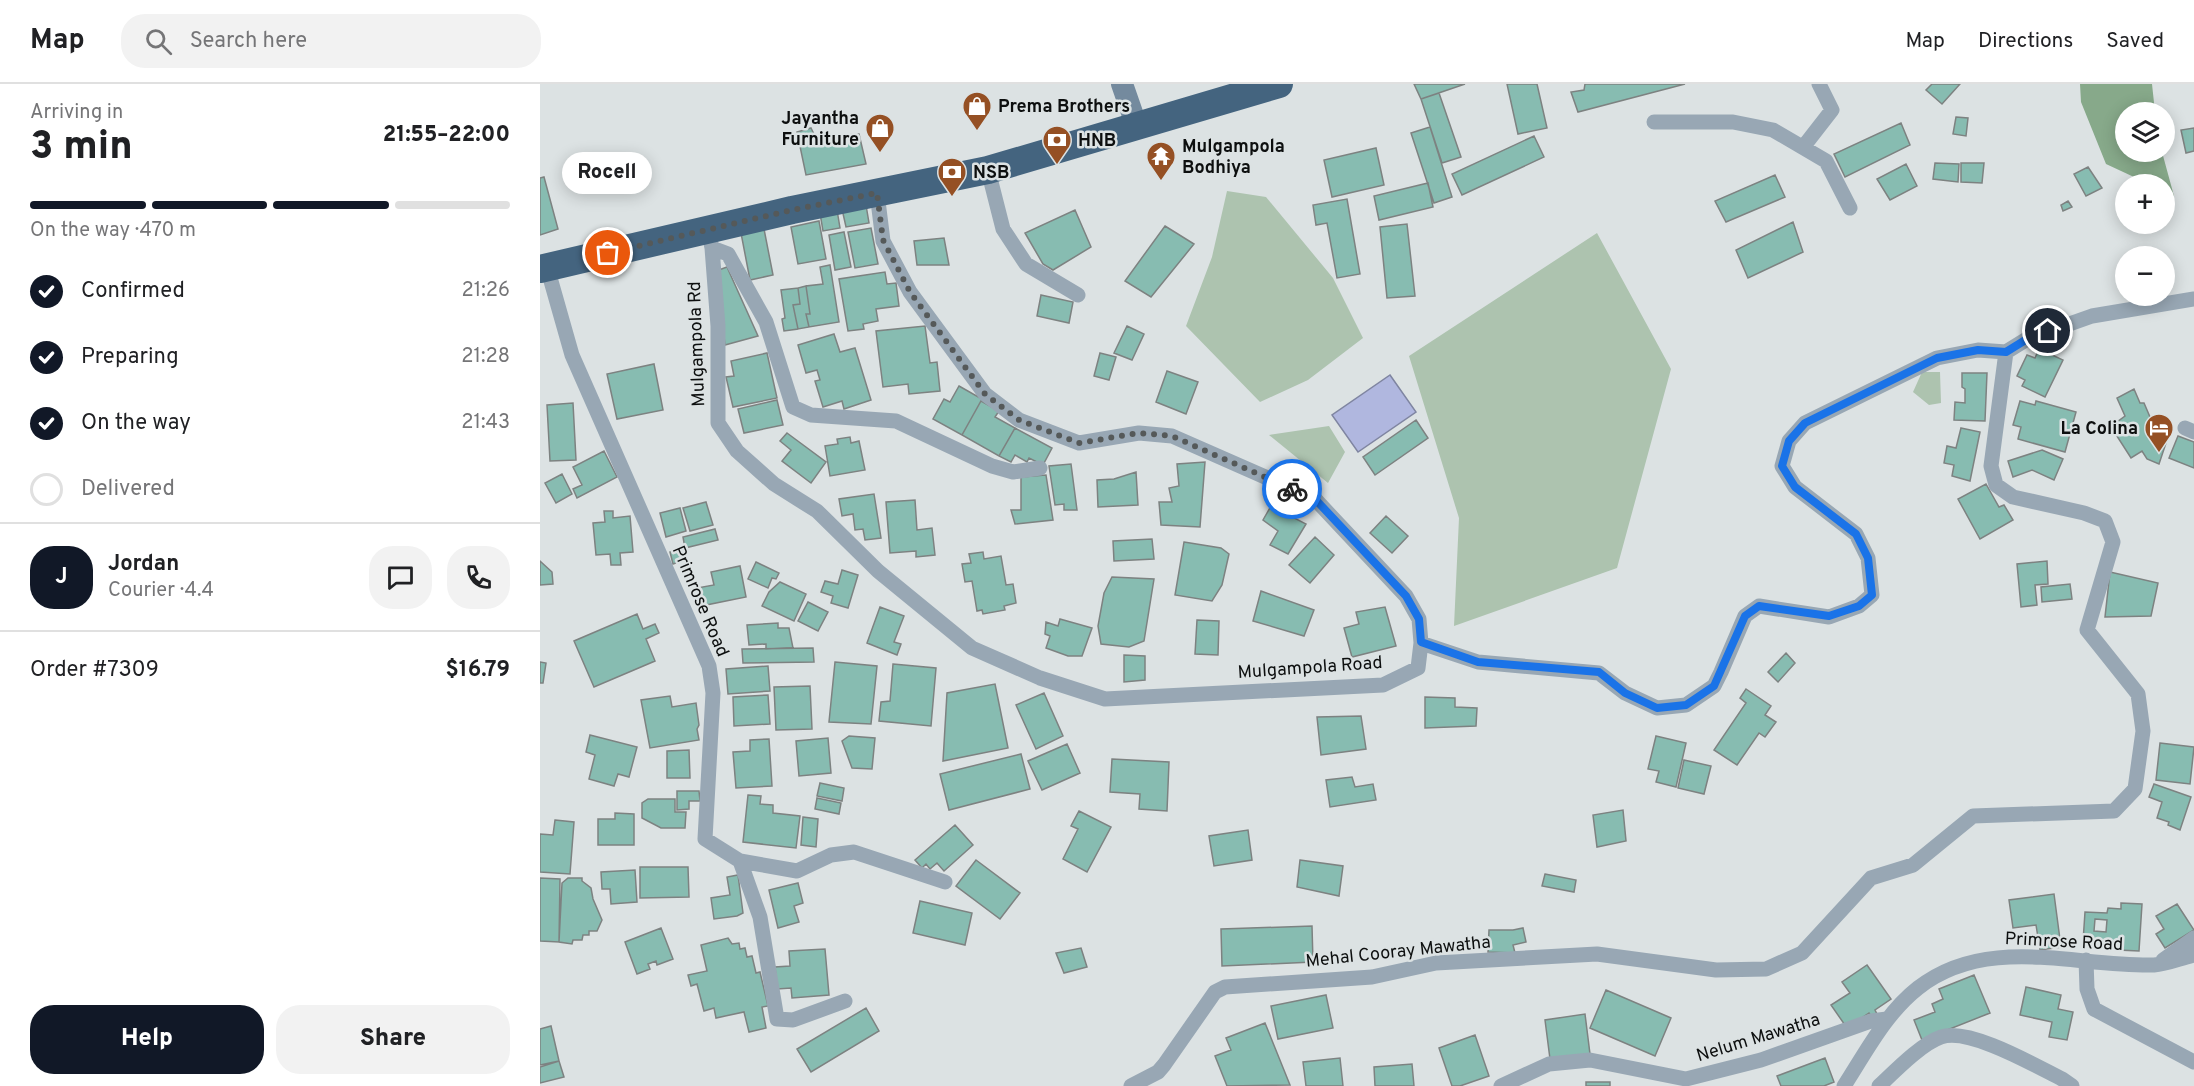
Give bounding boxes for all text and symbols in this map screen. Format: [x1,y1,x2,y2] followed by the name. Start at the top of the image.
[121,14,541,68] search box
[30,23,85,59] text: Map
[142,25,175,58] icon: search
[190,28,307,55] text: Search here
[1905,28,1945,55] text: Map
[1978,28,2073,55] text: Directions
[2106,28,2164,55] text: Saved
[961,90,993,132] shop icon: Prema Brothers
[998,96,1130,119] place label: Prema Brothers
[30,100,123,126] text: Arriving in
[2115,102,2175,306] map controls
[2115,102,2175,162] button: layers
[781,108,859,152] place label: Jayantha Furniture
[864,112,896,154] shop icon: Jayantha Furniture
[383,122,510,149] text: 21:55–22:00
[30,124,133,173] text: 3 min
[1041,124,1073,166] bank icon: HNB
[1078,130,1116,153] place label: HNB
[1182,136,1285,180] place label: Mulgampola Bodhiya
[1145,140,1177,182] temple icon: Mulgampola Bodhiya
[563,151,653,193] callout: Rocell
[936,156,968,198] bank icon: NSB
[577,160,637,186] text: Rocell
[973,162,1009,185] place label: NSB
[2115,174,2175,234] button: +
[30,218,196,244] text: On the way · 470 m
[582,227,633,278] pin
[591,236,624,269] icon: bag
[2115,246,2175,306] button: −
[30,275,63,308] icon: check
[81,278,185,305] text: Confirmed
[462,278,510,304] text: 21:26
[684,281,711,407] street label: Mulgampola Rd
[2022,305,2073,356] pin
[2031,314,2064,347] icon: home
[30,341,63,374] icon: check
[81,344,179,371] text: Preparing
[461,344,510,370] text: 21:28
[30,407,63,440] icon: check
[81,410,191,437] text: On the way
[461,410,510,436] text: 21:43
[2143,412,2175,454] hotel icon: La Colina
[2061,418,2138,441] place label: La Colina
[1262,459,1322,519] courier
[1276,473,1309,506] icon: bike
[81,476,175,503] text: Delivered
[666,543,733,661] street label: Primrose Road
[369,546,432,609] button: chat
[447,546,510,609] button: phone
[108,551,179,578] text: Jordan
[55,564,68,591] text: J
[108,578,214,604] text: Courier · 4.4
[1237,652,1383,685] street label: Mulgampola Road
[30,657,159,684] text: Order #7309
[446,657,510,684] text: $16.79
[2004,928,2124,957] street label: Primrose Road
[1304,931,1492,974] street label: Mehal Cooray Mawatha
[30,1005,264,1074] button: Help
[276,1005,510,1074] button: Share
[1694,1009,1823,1068] street label: Nelum Mawatha

